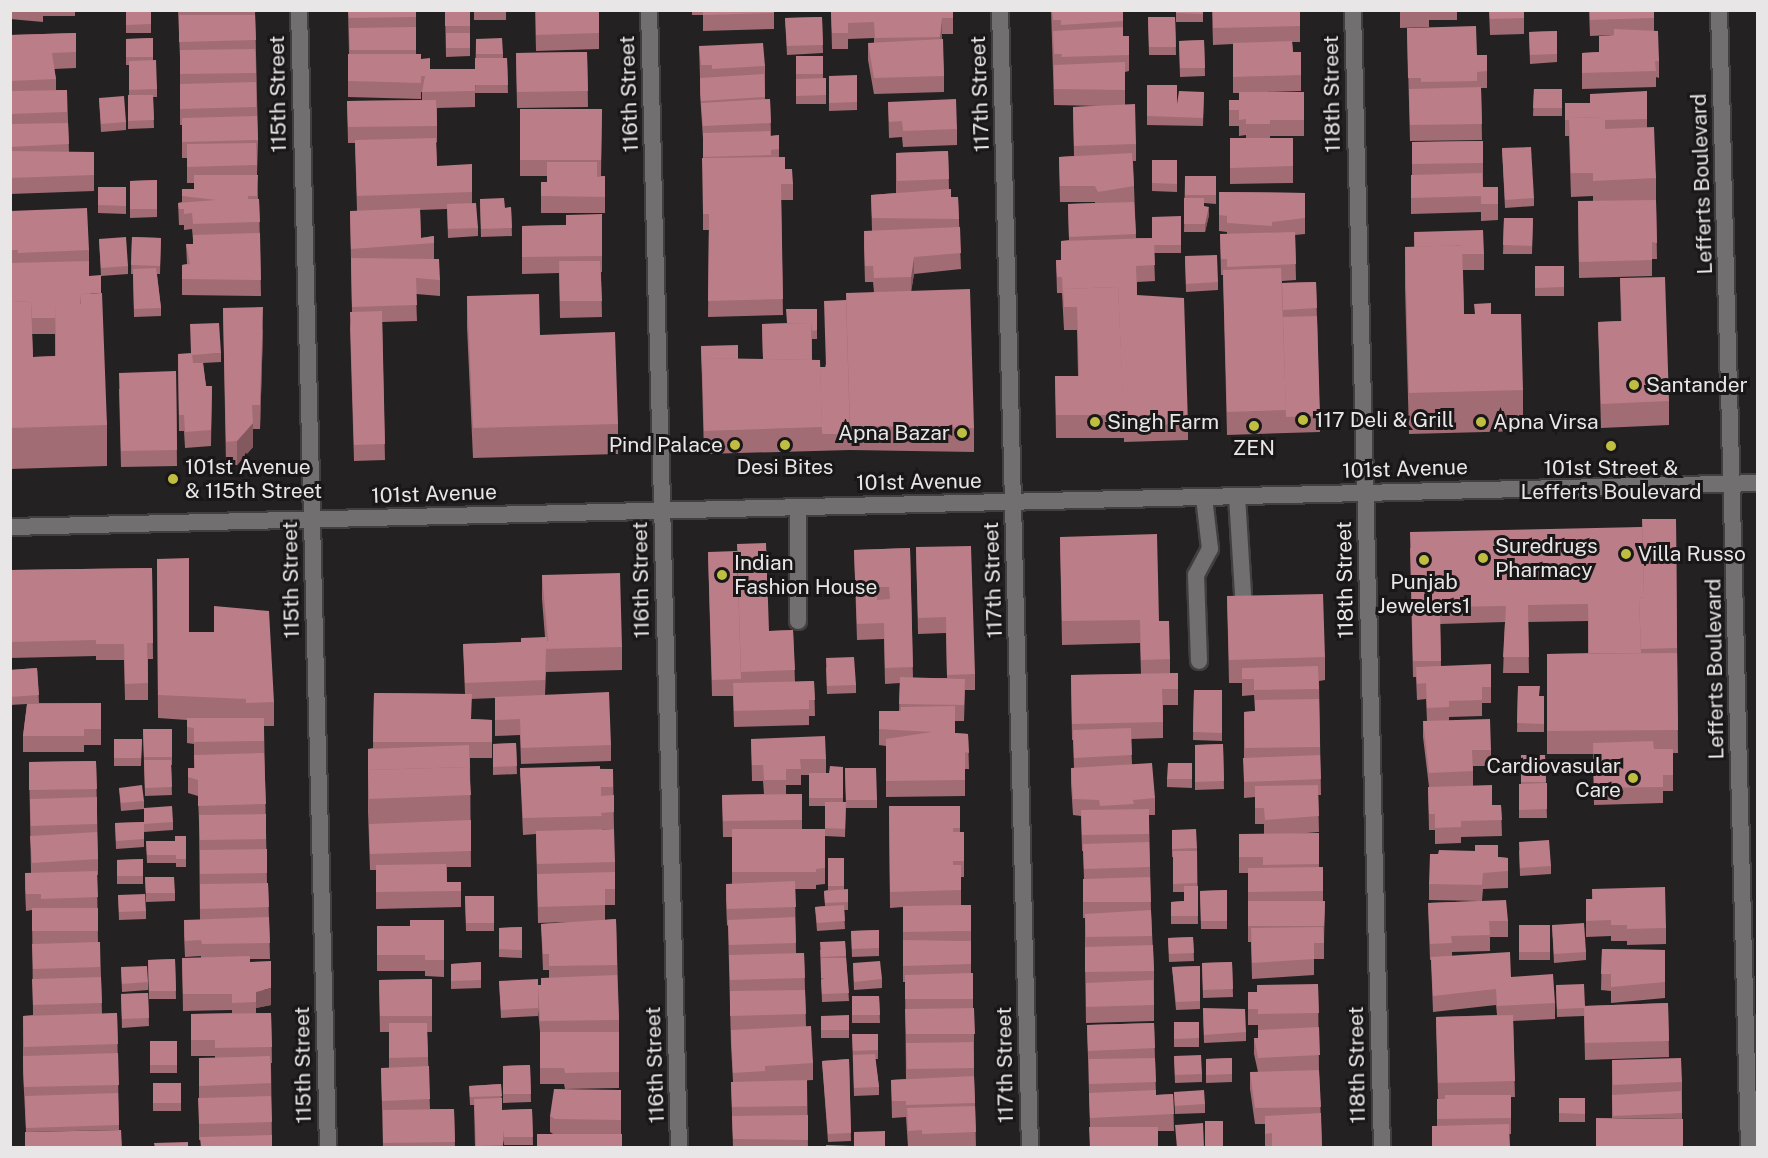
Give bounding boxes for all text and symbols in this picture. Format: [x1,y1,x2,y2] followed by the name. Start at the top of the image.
[264,35,292,153] street label: 115th Street
[614,35,644,153] street label: 116th Street
[965,35,995,153] street label: 117th Street
[1318,35,1346,153] street label: 118th Street
[1686,93,1718,275] street label: Lefferts Boulevard
[1646,372,1748,398] place label: Santander
[1627,378,1641,392] marker: Santander
[1315,407,1454,433] place label: 117 Deli & Grill
[1107,409,1219,435] place label: Singh Farm
[1493,409,1599,435] place label: Apna Virsa
[1296,413,1310,427] marker: 117 Deli & Grill
[1088,415,1102,429] marker: Singh Farm
[1474,415,1488,429] marker: Apna Virsa
[1247,419,1261,433] marker: ZEN
[838,420,950,446] place label: Apna Bazar
[955,426,969,440] marker: Apna Bazar
[609,432,723,458] place label: Pind Palace
[1233,435,1275,461] place label: ZEN
[728,438,742,452] marker: Pind Palace
[778,438,792,452] marker: Desi Bites
[1604,439,1618,453] marker: 101st Street & Lefferts Boulevard
[185,454,322,504] place label: 101st Avenue & 115th Street
[737,454,833,480] place label: Desi Bites
[1342,454,1468,484] street label: 101st Avenue
[1520,455,1702,505] place label: 101st Street & Lefferts Boulevard
[856,468,982,496] street label: 101st Avenue
[166,472,180,486] marker: 101st Avenue & 115th Street
[371,479,497,509] street label: 101st Avenue
[277,521,305,639] street label: 115th Street
[627,521,655,639] street label: 116th Street
[978,521,1008,639] street label: 117th Street
[1331,521,1359,639] street label: 118th Street
[1495,533,1598,583] place label: Suredrugs Pharmacy
[1638,541,1746,567] place label: Villa Russo
[1619,547,1633,561] marker: Villa Russo
[734,550,877,600] place label: Indian Fashion House
[1476,551,1490,565] marker: Suredrugs Pharmacy
[1417,553,1431,567] marker: Punjab Jewelers1
[715,568,729,582] marker: Indian Fashion House
[1377,569,1471,619] place label: Punjab Jewelers1
[1701,578,1729,760] street label: Lefferts Boulevard
[1487,753,1621,803] place label: Cardiovasular Care
[1626,771,1640,785] marker: Cardiovasular Care
[289,1006,317,1124] street label: 115th Street
[640,1006,670,1124] street label: 116th Street
[1343,1006,1371,1124] street label: 118th Street
[991,1007,1019,1123] street label: 117th Street

